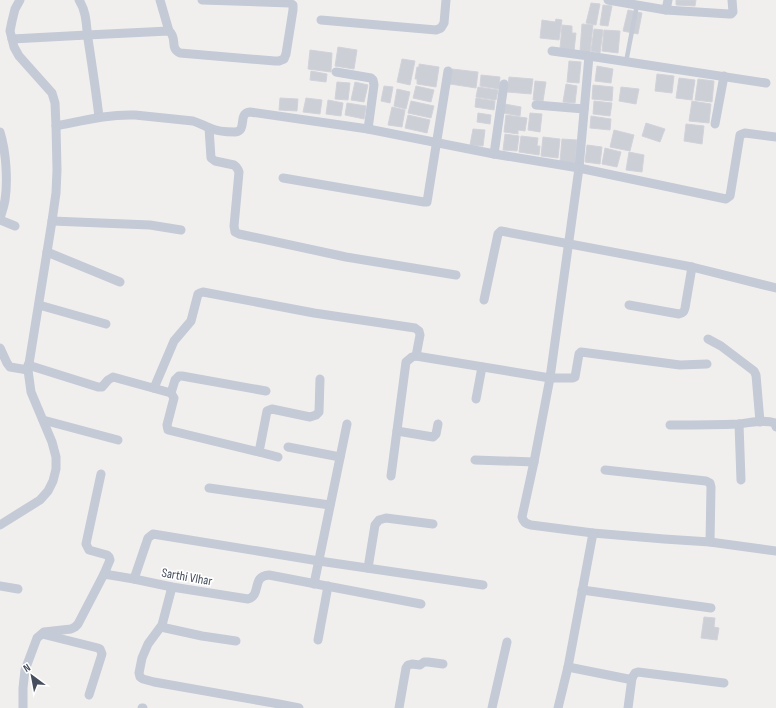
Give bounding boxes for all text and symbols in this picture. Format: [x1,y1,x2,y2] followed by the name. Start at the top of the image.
[160,565,214,589] street label: Sarthi VIhar
[12,656,52,696] north arrow
[21,661,33,675] text: N

